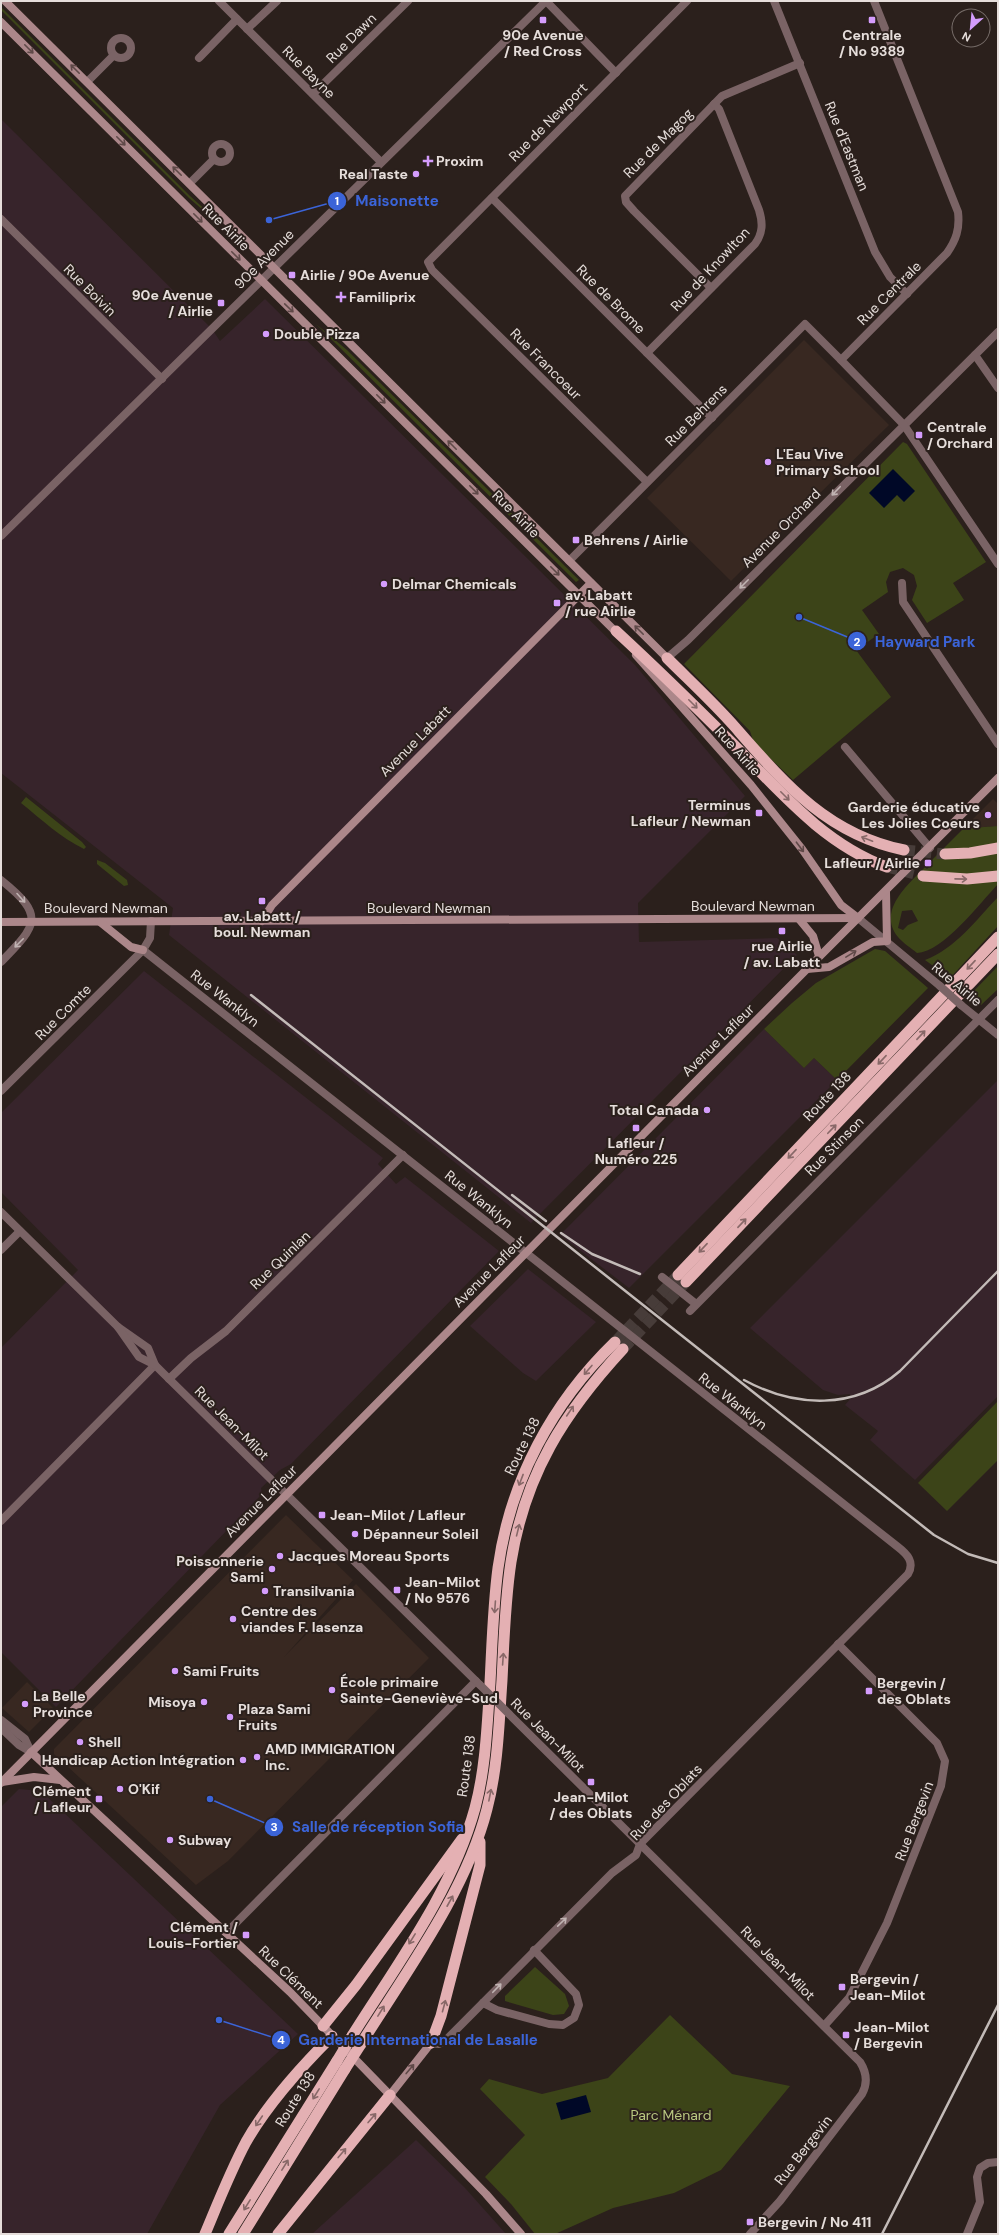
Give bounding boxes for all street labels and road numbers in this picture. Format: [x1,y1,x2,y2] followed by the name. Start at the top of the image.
[322,9,380,67] street label: Rue Dawn
[279,42,339,102] street label: Rue Bayne
[505,79,591,165] street label: Rue de Newport
[821,99,873,193] street label: Rue d'Eastman
[619,104,697,182] street label: Rue de Magog
[198,199,254,255] street label: Rue Airlie
[667,223,753,315] street label: Rue de Knowlton
[230,225,298,293] street label: 90e Avenue
[853,257,925,329] street label: Rue Centrale
[60,260,120,320] street label: Rue Boivin
[573,261,649,337] street label: Rue de Brome
[506,324,586,404] street label: Rue Francoeur
[661,380,731,450] street label: Rue Behrens
[738,485,824,571] street label: Avenue Orchard
[488,486,544,542] street label: Rue Airlie
[376,702,454,780] street label: Avenue Labatt
[711,723,765,779] street label: Rue Airlie
[691,897,815,915] street label: Boulevard Newman
[44,899,168,917] street label: Boulevard Newman
[367,899,491,917] street label: Boulevard Newman
[928,958,986,1010] street label: Rue Airlie
[187,966,263,1030] street label: Rue Wanklyn
[31,980,95,1044] street label: Rue Comte
[678,1000,758,1080] street label: Avenue Lafleur
[799,1067,855,1125] street label: Route 138
[801,1113,867,1179] street label: Rue Stinson
[441,1166,517,1232] street label: Rue Wanklyn
[246,1227,314,1293] street label: Rue Quinlan
[449,1231,529,1311] street label: Avenue Lafleur
[695,1369,771,1433] street label: Rue Wanklyn
[191,1382,273,1464] street label: Rue Jean-Milot
[500,1414,544,1478] street label: Route 138
[221,1461,301,1541] street label: Avenue Lafleur
[507,1694,589,1776] street label: Rue Jean-Milot
[453,1734,479,1798] street label: Route 138
[626,1760,706,1844] street label: Rue des Oblats
[891,1779,937,1863] street label: Rue Bergevin
[737,1922,819,2004] street label: Rue Jean-Milot
[255,1942,327,2012] street label: Rue Clément
[271,2068,319,2130] street label: Route 138
[770,2112,836,2188] street label: Rue Bergevin

